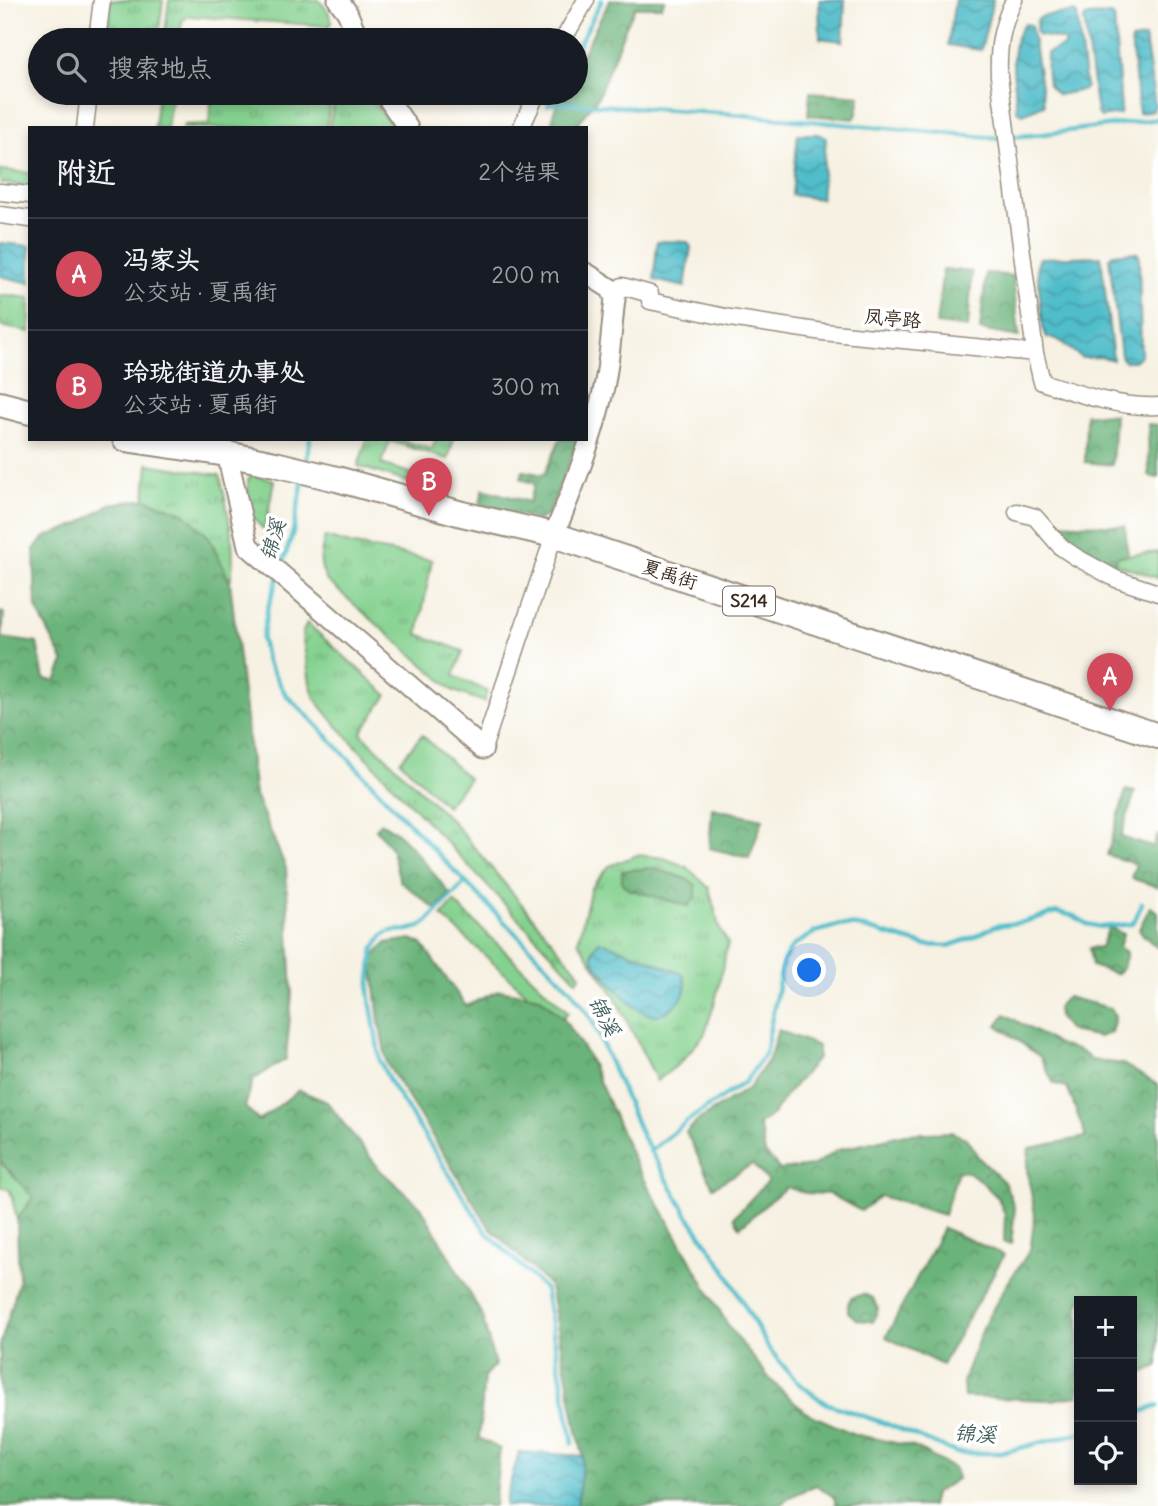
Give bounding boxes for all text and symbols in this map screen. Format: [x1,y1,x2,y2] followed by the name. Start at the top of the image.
[28,28,588,105] search box
[52,48,90,86] icon: search
[108,51,212,84] text: 搜索地点
[56,153,116,191] text: 附近
[478,157,560,186] text: 2个结果
[123,243,201,276] text: 冯家头
[72,260,86,289] text: A
[491,260,560,289] text: 200 m
[123,277,277,306] text: 公交站 · 夏禹街
[864,304,922,332] street label: 凤亭路
[123,355,305,388] text: 玲珑街道办事处
[71,372,87,401] text: B
[491,372,560,401] text: 300 m
[123,389,277,418] text: 公交站 · 夏禹街
[406,458,452,516] pin: B
[254,515,292,564] water label: 锦溪
[639,554,701,594] street label: 夏禹街
[723,586,775,616] road number: S214
[1087,653,1133,711] pin: A
[792,953,826,987] your location
[583,991,627,1042] water label: 锦溪
[1074,1296,1137,1485] map controls
[1074,1296,1137,1359] button: +
[1074,1359,1137,1422] button: −
[953,1419,998,1448] water label: 锦溪
[1074,1422,1137,1485] button: locate

